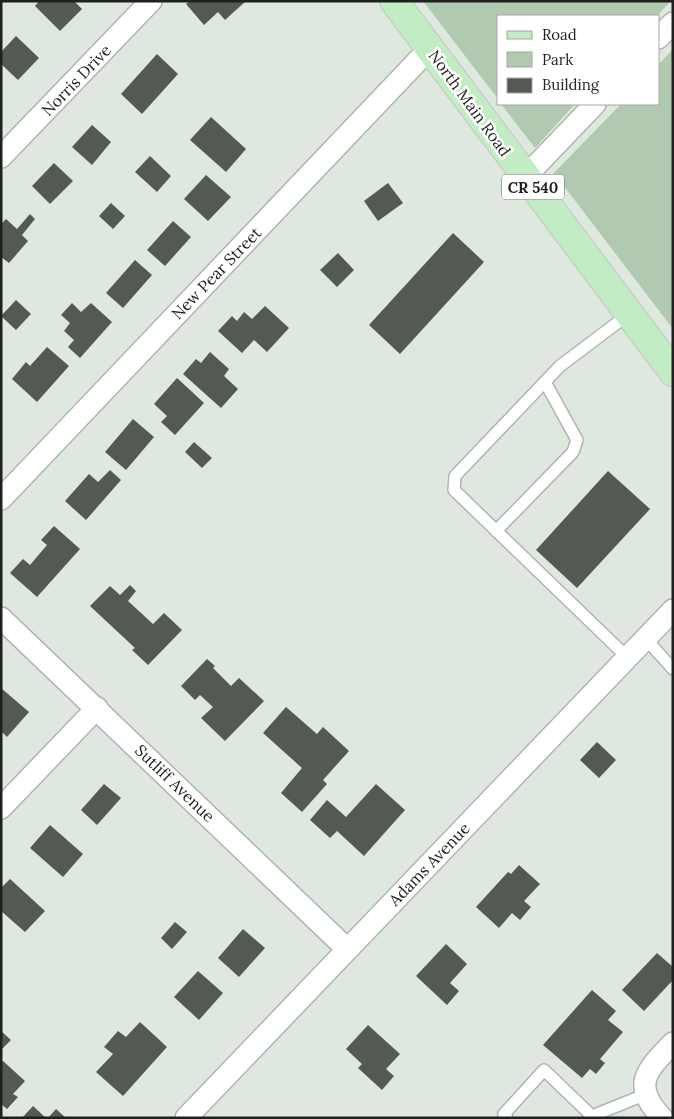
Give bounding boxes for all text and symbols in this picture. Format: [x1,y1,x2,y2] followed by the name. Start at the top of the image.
[497,15,659,105] legend
[542,25,577,44] text: Road
[37,40,115,120] street label: Norris Drive
[425,46,516,161] street label: North Main Road
[542,50,573,69] text: Park
[542,75,600,94] text: Building
[502,174,564,200] road number: CR 540
[167,222,266,323] street label: New Pear Street
[131,740,219,826] street label: Sutliff Avenue
[384,818,474,911] street label: Adams Avenue

